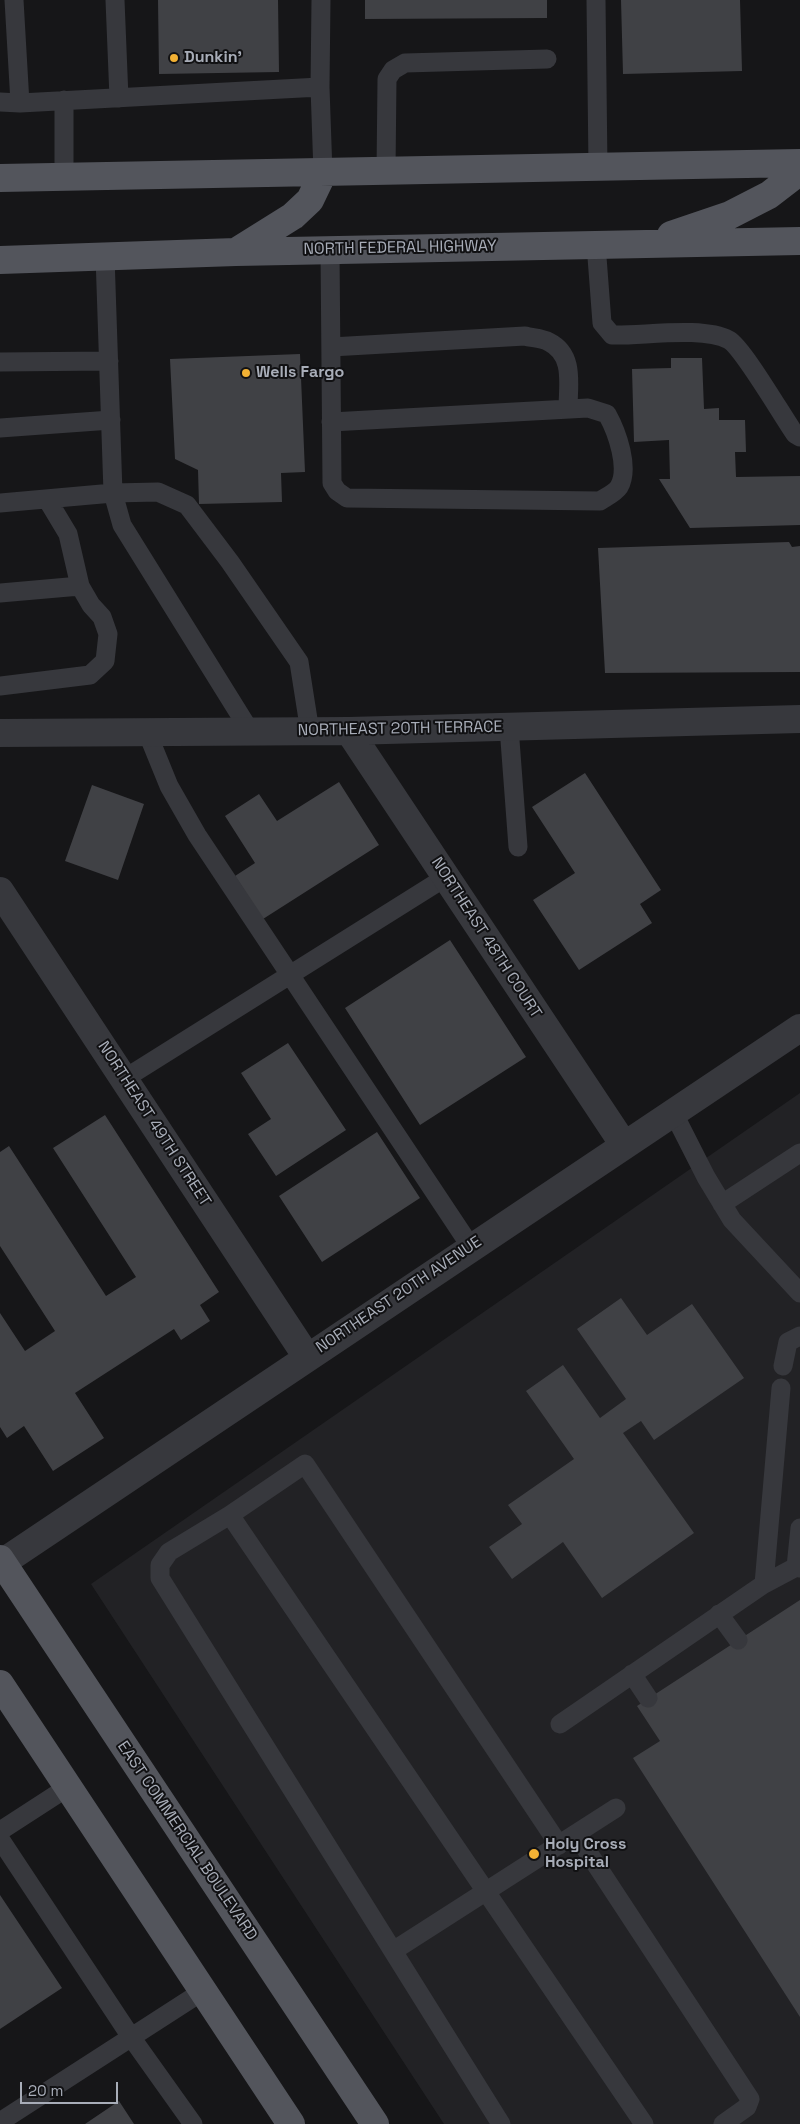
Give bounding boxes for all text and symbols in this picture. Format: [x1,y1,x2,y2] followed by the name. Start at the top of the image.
[184,48,242,68] place label: Dunkin'
[168,52,180,64] marker: Dunkin'
[303,237,497,259] street label: NORTH FEDERAL HIGHWAY
[256,363,344,383] place label: Wells Fargo
[240,367,252,379] marker: Wells Fargo
[297,718,503,740] street label: NORTHEAST 20TH TERRACE
[427,854,545,1022] street label: NORTHEAST 48TH COURT
[93,1038,215,1210] street label: NORTHEAST 49TH STREET
[313,1232,485,1358] street label: NORTHEAST 20TH AVENUE
[113,1738,261,1944] street label: EAST COMMERCIAL BOULEVARD
[545,1835,626,1873] place label: Holy Cross Hospital
[527,1847,541,1861] marker: Holy Cross Hospital
[22,2072,120,2104] scale bar
[28,2081,63,2100] text: 20 m

